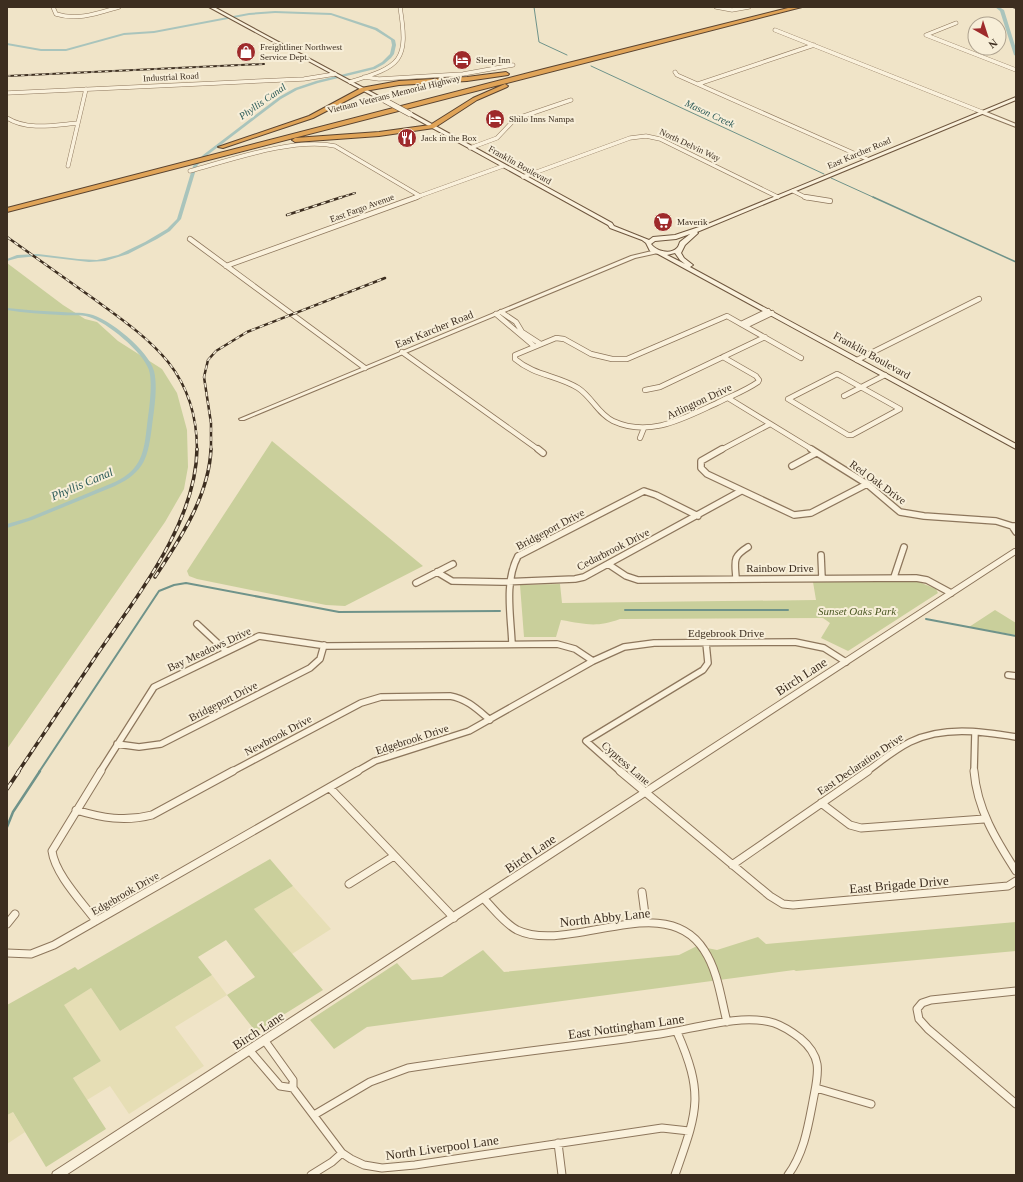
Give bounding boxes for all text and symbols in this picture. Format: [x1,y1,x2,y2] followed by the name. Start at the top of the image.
[967,16,1007,56] north arrow
[986,37,1000,51] text: N
[235,41,257,63] shop icon: Freightliner Northwest Service Dept.
[260,42,343,62] place label: Freightliner Northwest Service Dept.
[451,49,473,71] hotel icon: Sleep Inn
[476,55,511,65] place label: Sleep Inn
[143,71,200,83] street label: Industrial Road
[327,73,462,115] street label: Vietnam Veterans Memorial Highway
[236,81,288,122] water label: Phyllis Canal
[682,97,737,130] water label: Mason Creek
[484,108,506,130] hotel icon: Shilo Inns Nampa
[509,114,574,124] place label: Shilo Inns Nampa
[658,126,723,164] street label: North Delvin Way
[396,127,418,149] restaurant icon: Jack in the Box
[421,133,477,143] place label: Jack in the Box
[826,135,893,171] street label: East Karcher Road
[487,144,554,187] street label: Franklin Boulevard
[329,192,396,224] street label: East Fargo Avenue
[652,211,674,233] supermarket icon: Maverik
[677,217,708,227] place label: Maverik
[393,308,475,350] street label: East Karcher Road
[832,329,913,381] street label: Franklin Boulevard
[664,381,734,421] street label: Arlington Drive
[848,458,909,506] street label: Red Oak Drive
[48,464,116,504] water label: Phyllis Canal
[514,506,586,552] street label: Bridgeport Drive
[575,526,651,572] street label: Cedarbrook Drive
[746,562,814,574] street label: Rainbow Drive
[818,605,897,617] park label: Sunset Oaks Park
[165,624,253,674] street label: Bay Meadows Drive
[688,627,764,639] street label: Edgebrook Drive
[773,654,830,699] street label: Birch Lane
[187,678,259,723] street label: Bridgeport Drive
[242,712,314,758] street label: Newbrook Drive
[374,722,450,756] street label: Edgebrook Drive
[815,731,905,797] street label: East Declaration Drive
[599,739,653,787] street label: Cypress Lane
[502,831,559,876] street label: Birch Lane
[89,869,161,917] street label: Edgebrook Drive
[849,873,950,896] street label: East Brigade Drive
[559,905,651,930] street label: North Abby Lane
[230,1008,287,1053] street label: Birch Lane
[567,1011,685,1042] street label: East Nottingham Lane
[385,1132,500,1163] street label: North Liverpool Lane

